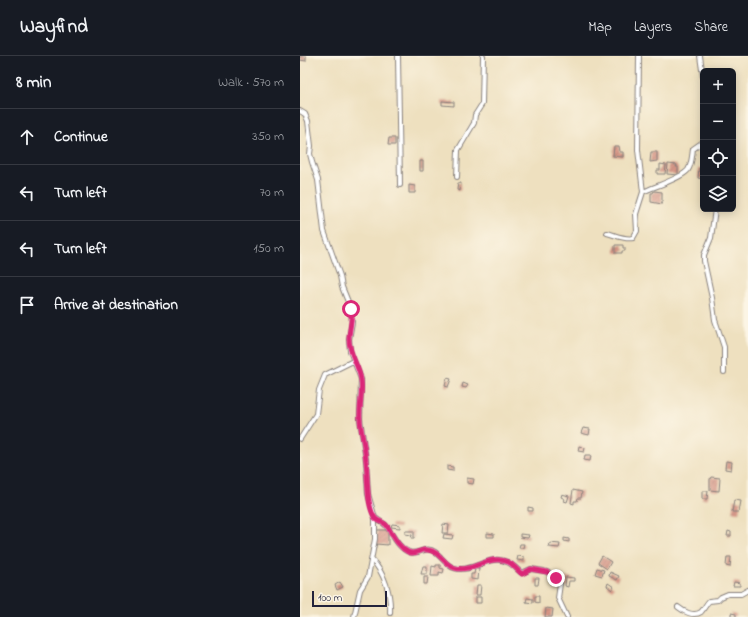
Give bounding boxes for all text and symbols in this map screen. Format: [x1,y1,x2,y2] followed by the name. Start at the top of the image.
[20,14,88,41] text: Wayfind
[588,17,612,38] text: Map
[634,17,672,38] text: Layers
[694,17,728,38] text: Share
[700,68,736,212] map controls
[700,68,736,104] button: +
[16,70,51,95] text: 8 min
[218,73,284,92] text: Walk · 570 m
[700,104,736,140] button: −
[16,126,38,148] icon: ahead
[54,126,108,148] text: Continue
[252,127,284,146] text: 350 m
[700,140,736,176] button: locate
[700,176,736,212] button: layers
[16,182,38,204] icon: left
[54,182,107,204] text: Turn left
[260,183,284,202] text: 70 m
[16,238,38,260] icon: left
[54,238,107,260] text: Turn left
[253,239,284,258] text: 150 m
[16,294,38,316] icon: arrive
[54,294,178,316] text: Arrive at destination
[342,300,360,318] route start
[547,569,565,587] route end
[312,589,387,608] scale bar
[318,590,342,606] text: 100 m

